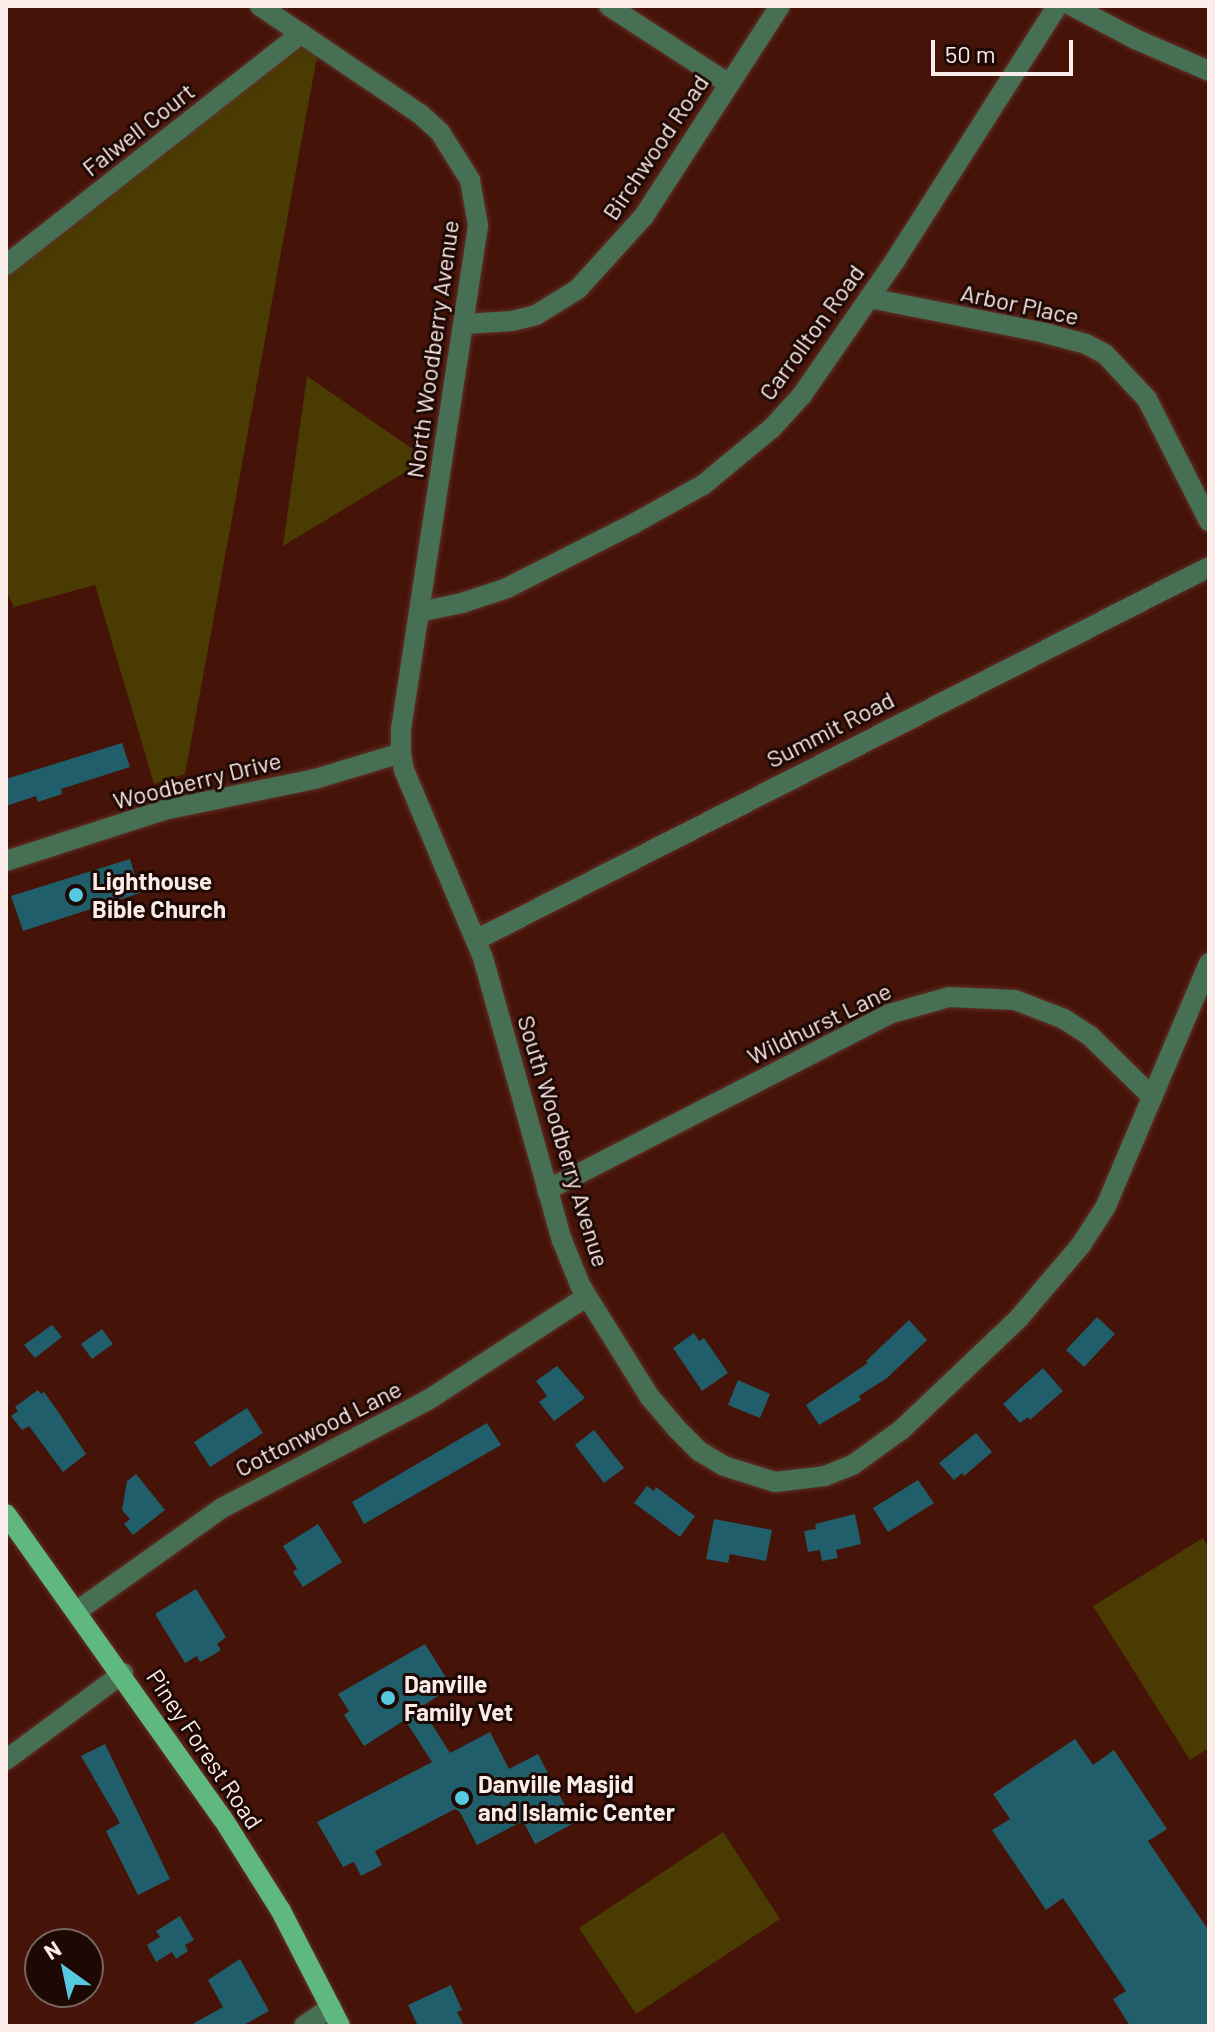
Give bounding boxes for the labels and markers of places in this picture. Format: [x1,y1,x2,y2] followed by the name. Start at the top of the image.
[92,867,226,923] place label: Lighthouse Bible Church
[67,886,85,904] marker: Lighthouse Bible Church
[404,1670,513,1726] place label: Danville Family Vet
[379,1689,397,1707] marker: Danville Family Vet
[478,1770,675,1826] place label: Danville Masjid and Islamic Center
[453,1789,471,1807] marker: Danville Masjid and Islamic Center

